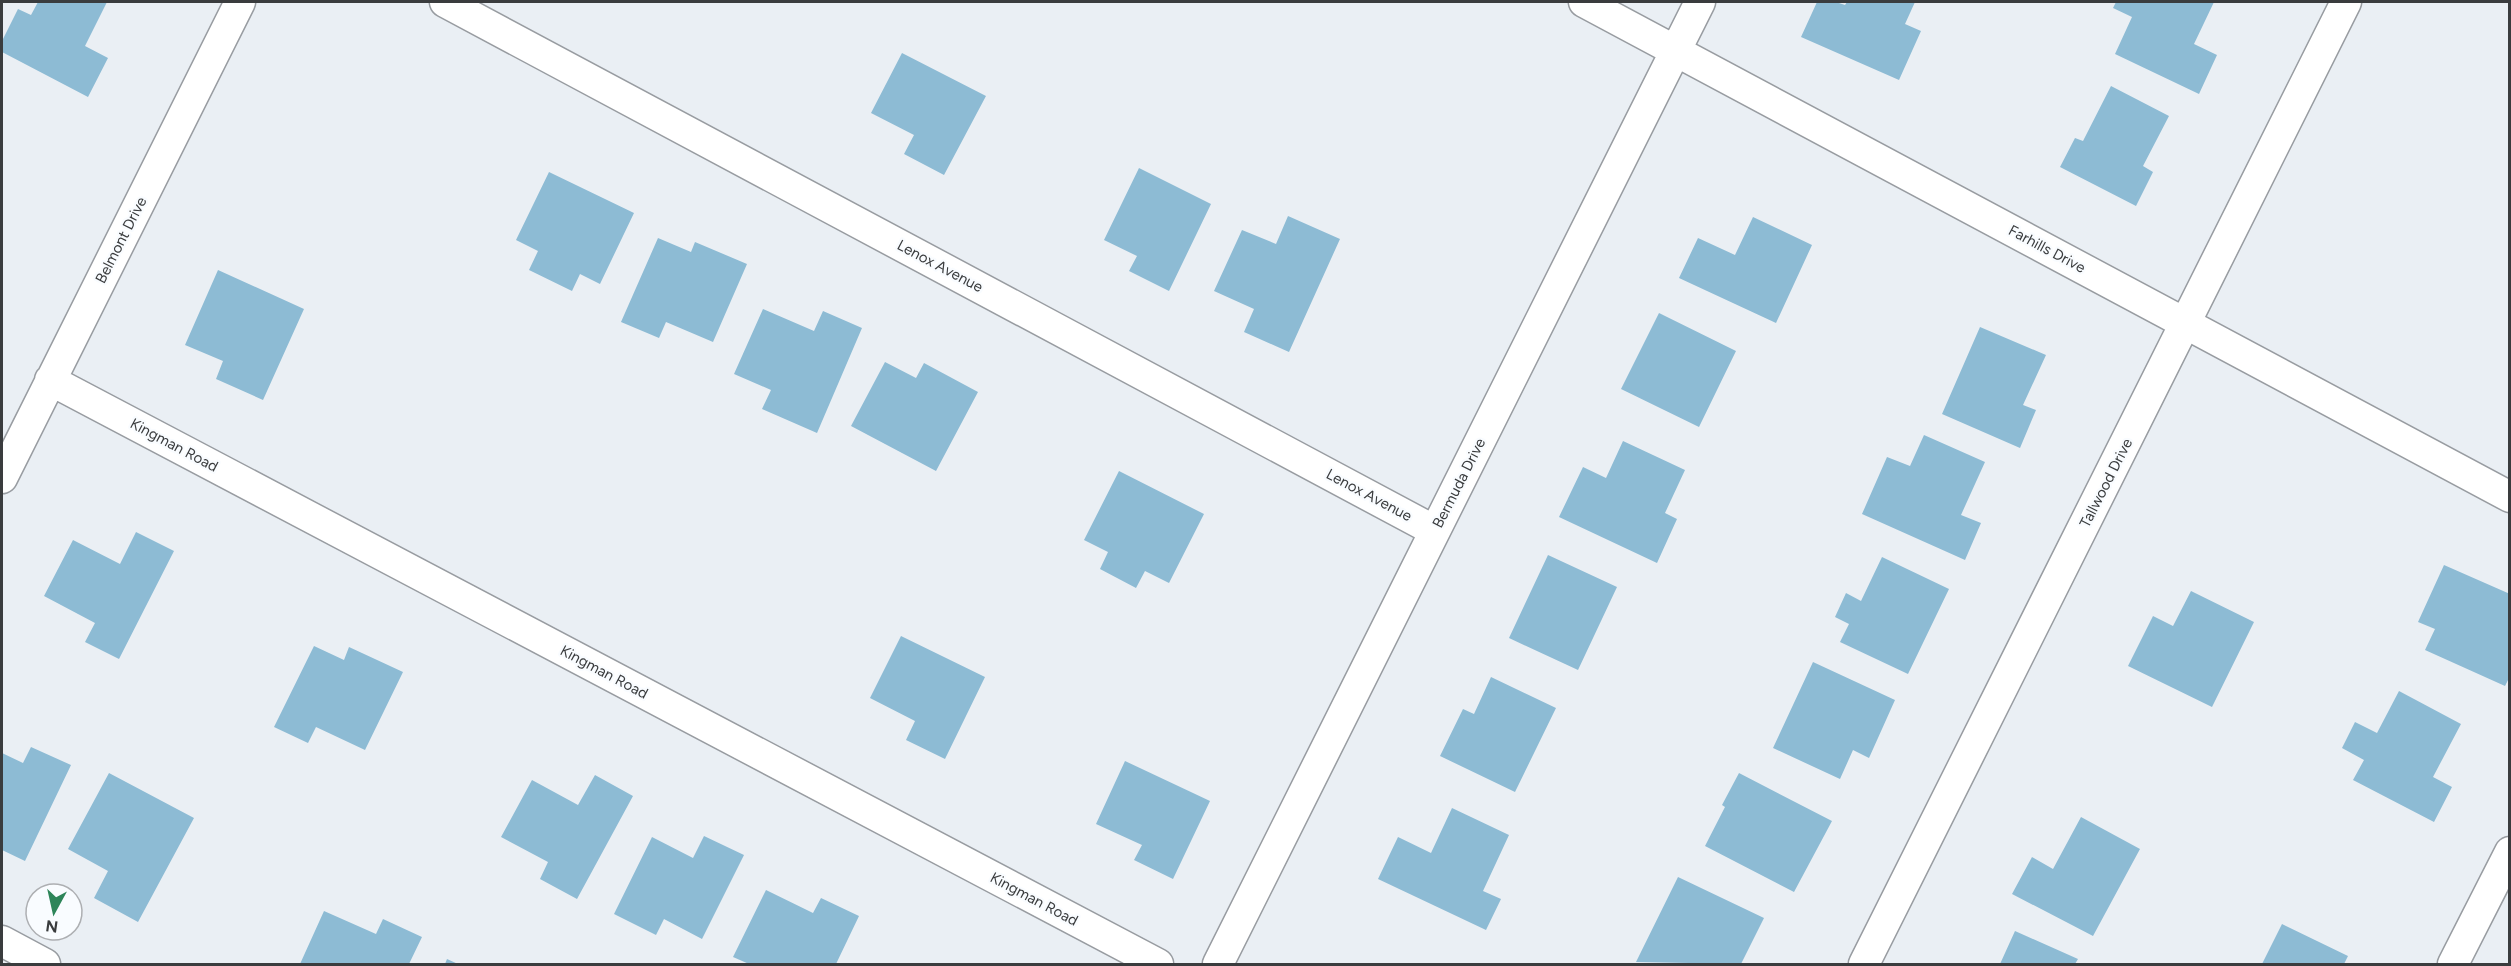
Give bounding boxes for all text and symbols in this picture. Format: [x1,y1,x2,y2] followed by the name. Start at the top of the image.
[92,194,150,286] street label: Belmont Drive
[2005,221,2089,277] street label: Farhills Drive
[894,236,986,296] street label: Lenox Avenue
[127,414,221,476] street label: Kingman Road
[1429,435,1489,531] street label: Bermuda Drive
[2076,435,2136,531] street label: Tallwood Drive
[1323,465,1415,525] street label: Lenox Avenue
[557,641,651,703] street label: Kingman Road
[987,868,1081,930] street label: Kingman Road
[24,882,84,942] north arrow
[45,916,59,937] text: N

